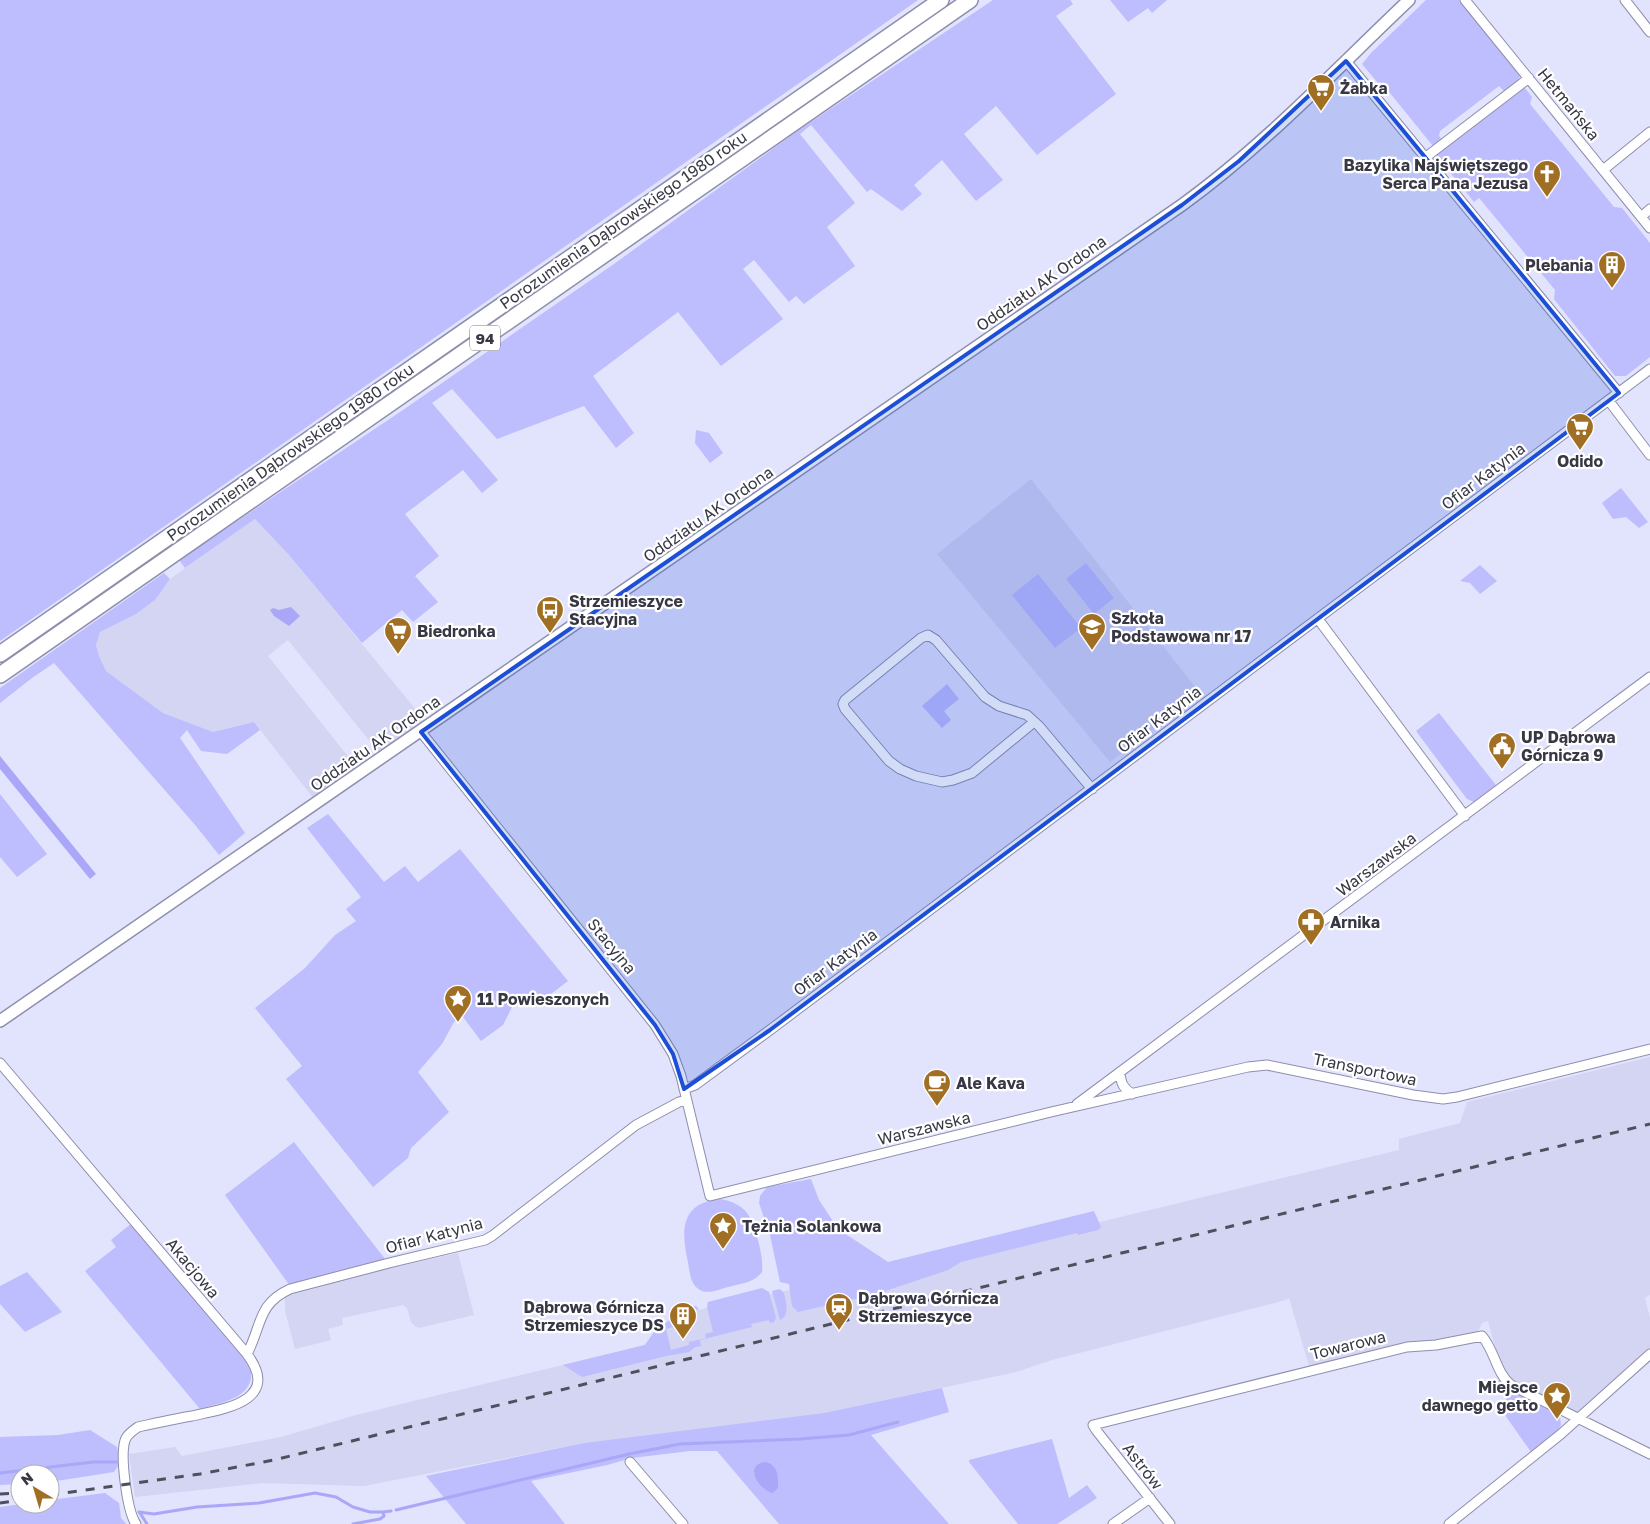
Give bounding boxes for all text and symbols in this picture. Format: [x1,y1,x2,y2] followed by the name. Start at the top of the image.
[1534,64,1604,144] street label: Hetmańska
[1306,73,1336,112] supermarket icon: Żabka
[1340,78,1388,98] place label: Żabka
[496,127,750,313] street label: Porozumienia Dąbrowskiego 1980 roku
[1343,155,1528,193] place label: Bazylika Najświętszego Serca Pana Jezusa
[1532,159,1562,198] church icon: Bazylika Najświętszego Serca Pana Jezusa
[972,231,1110,335] street label: Oddziału AK Ordona
[1597,250,1627,289] building icon: Plebania
[1525,255,1593,275] place label: Plebania
[470,326,500,350] road number: 94
[163,359,417,545] street label: Porozumienia Dąbrowskiego 1980 roku
[1565,412,1595,451] supermarket icon: Odido
[1437,438,1529,514] street label: Ofiar Katynia
[1557,451,1603,471] place label: Odido
[639,462,777,566] street label: Oddziału AK Ordona
[569,591,683,629] place label: Strzemieszyce Stacyjna
[535,595,565,634] bus stop icon: Strzemieszyce Stacyjna
[1111,608,1251,646] place label: Szkoła Podstawowa nr 17
[1077,612,1107,651] school or university icon: Szkoła Podstawowa nr 17
[383,616,413,655] supermarket icon: Biedronka
[417,621,496,641] place label: Biedronka
[1113,681,1205,757] street label: Ofiar Katynia
[306,691,444,795] street label: Oddziału AK Ordona
[1521,727,1616,765] place label: UP Dąbrowa Górnicza 9
[1487,731,1517,770] public building icon: UP Dąbrowa Górnicza 9
[1332,827,1420,901] street label: Warszawska
[1296,907,1326,946] pharmacy icon: Arnika
[1330,912,1380,932] place label: Arnika
[583,914,641,978] street label: Stacyjna
[789,924,881,1000] street label: Ofiar Katynia
[443,984,473,1023] place icon: 11 Powieszonych
[477,989,609,1009] place label: 11 Powieszonych
[1311,1048,1419,1090] street label: Transportowa
[922,1068,952,1107] cafe icon: Ale Kava
[956,1073,1025,1093] place label: Ale Kava
[876,1107,972,1149] street label: Warszawska
[708,1211,738,1250] place icon: Tężnia Solankowa
[383,1212,485,1258] street label: Ofiar Katynia
[742,1216,881,1236] place label: Tężnia Solankowa
[162,1234,224,1302] street label: Akacjowa
[858,1288,999,1326] place label: Dąbrowa Górnicza Strzemieszyce
[824,1292,854,1331] station icon: Dąbrowa Górnicza Strzemieszyce
[523,1297,664,1335] place label: Dąbrowa Górnicza Strzemieszyce DS
[668,1301,698,1340] building icon: Dąbrowa Górnicza Strzemieszyce DS
[1308,1326,1388,1364] street label: Towarowa
[1422,1377,1538,1415] place label: Miejsce dawnego getto
[1542,1381,1572,1420] place icon: Miejsce dawnego getto
[1118,1439,1168,1493] street label: Astrów
[10,1464,60,1514] north arrow
[17,1468,36,1488] text: N

